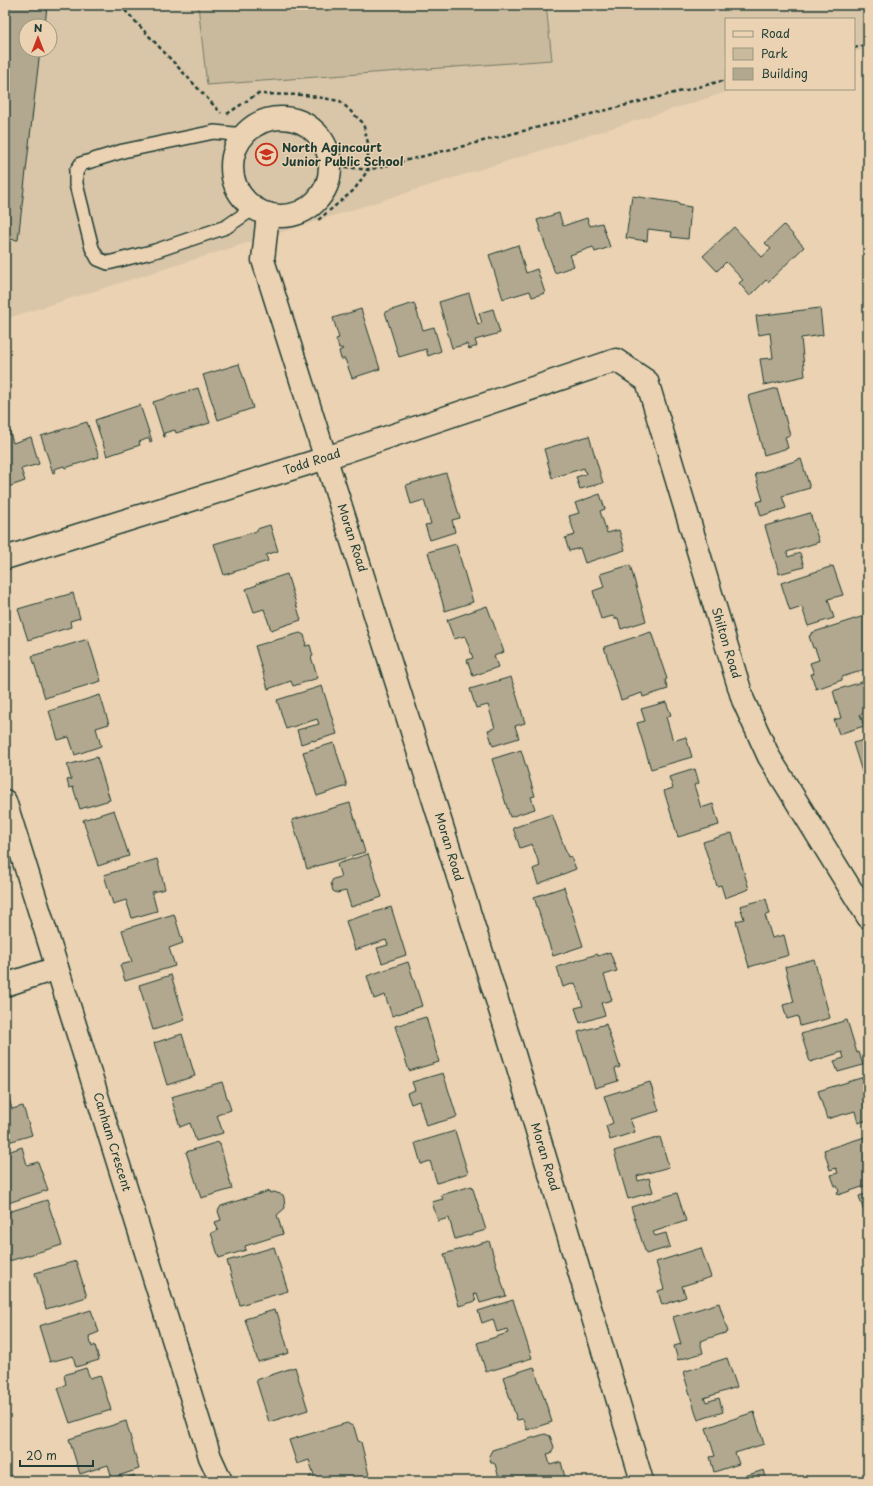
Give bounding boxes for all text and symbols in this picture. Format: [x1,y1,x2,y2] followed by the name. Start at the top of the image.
[18,18,58,58] north arrow
[725,18,855,90] legend
[34,19,43,36] text: N
[761,24,790,42] text: Road
[761,44,788,62] text: Park
[761,64,808,82] text: Building
[282,138,404,170] place label: North Agincourt Junior Public School
[253,142,279,168] school or university icon: North Agincourt Junior Public School
[281,443,343,479] street label: Todd Road
[333,501,372,574] street label: Moran Road
[708,605,746,681] street label: Shilton Road
[431,810,469,883] street label: Moran Road
[89,1090,137,1194] street label: Canham Crescent
[527,1120,565,1193] street label: Moran Road
[20,1442,93,1468] scale bar
[26,1446,57,1464] text: 20 m

